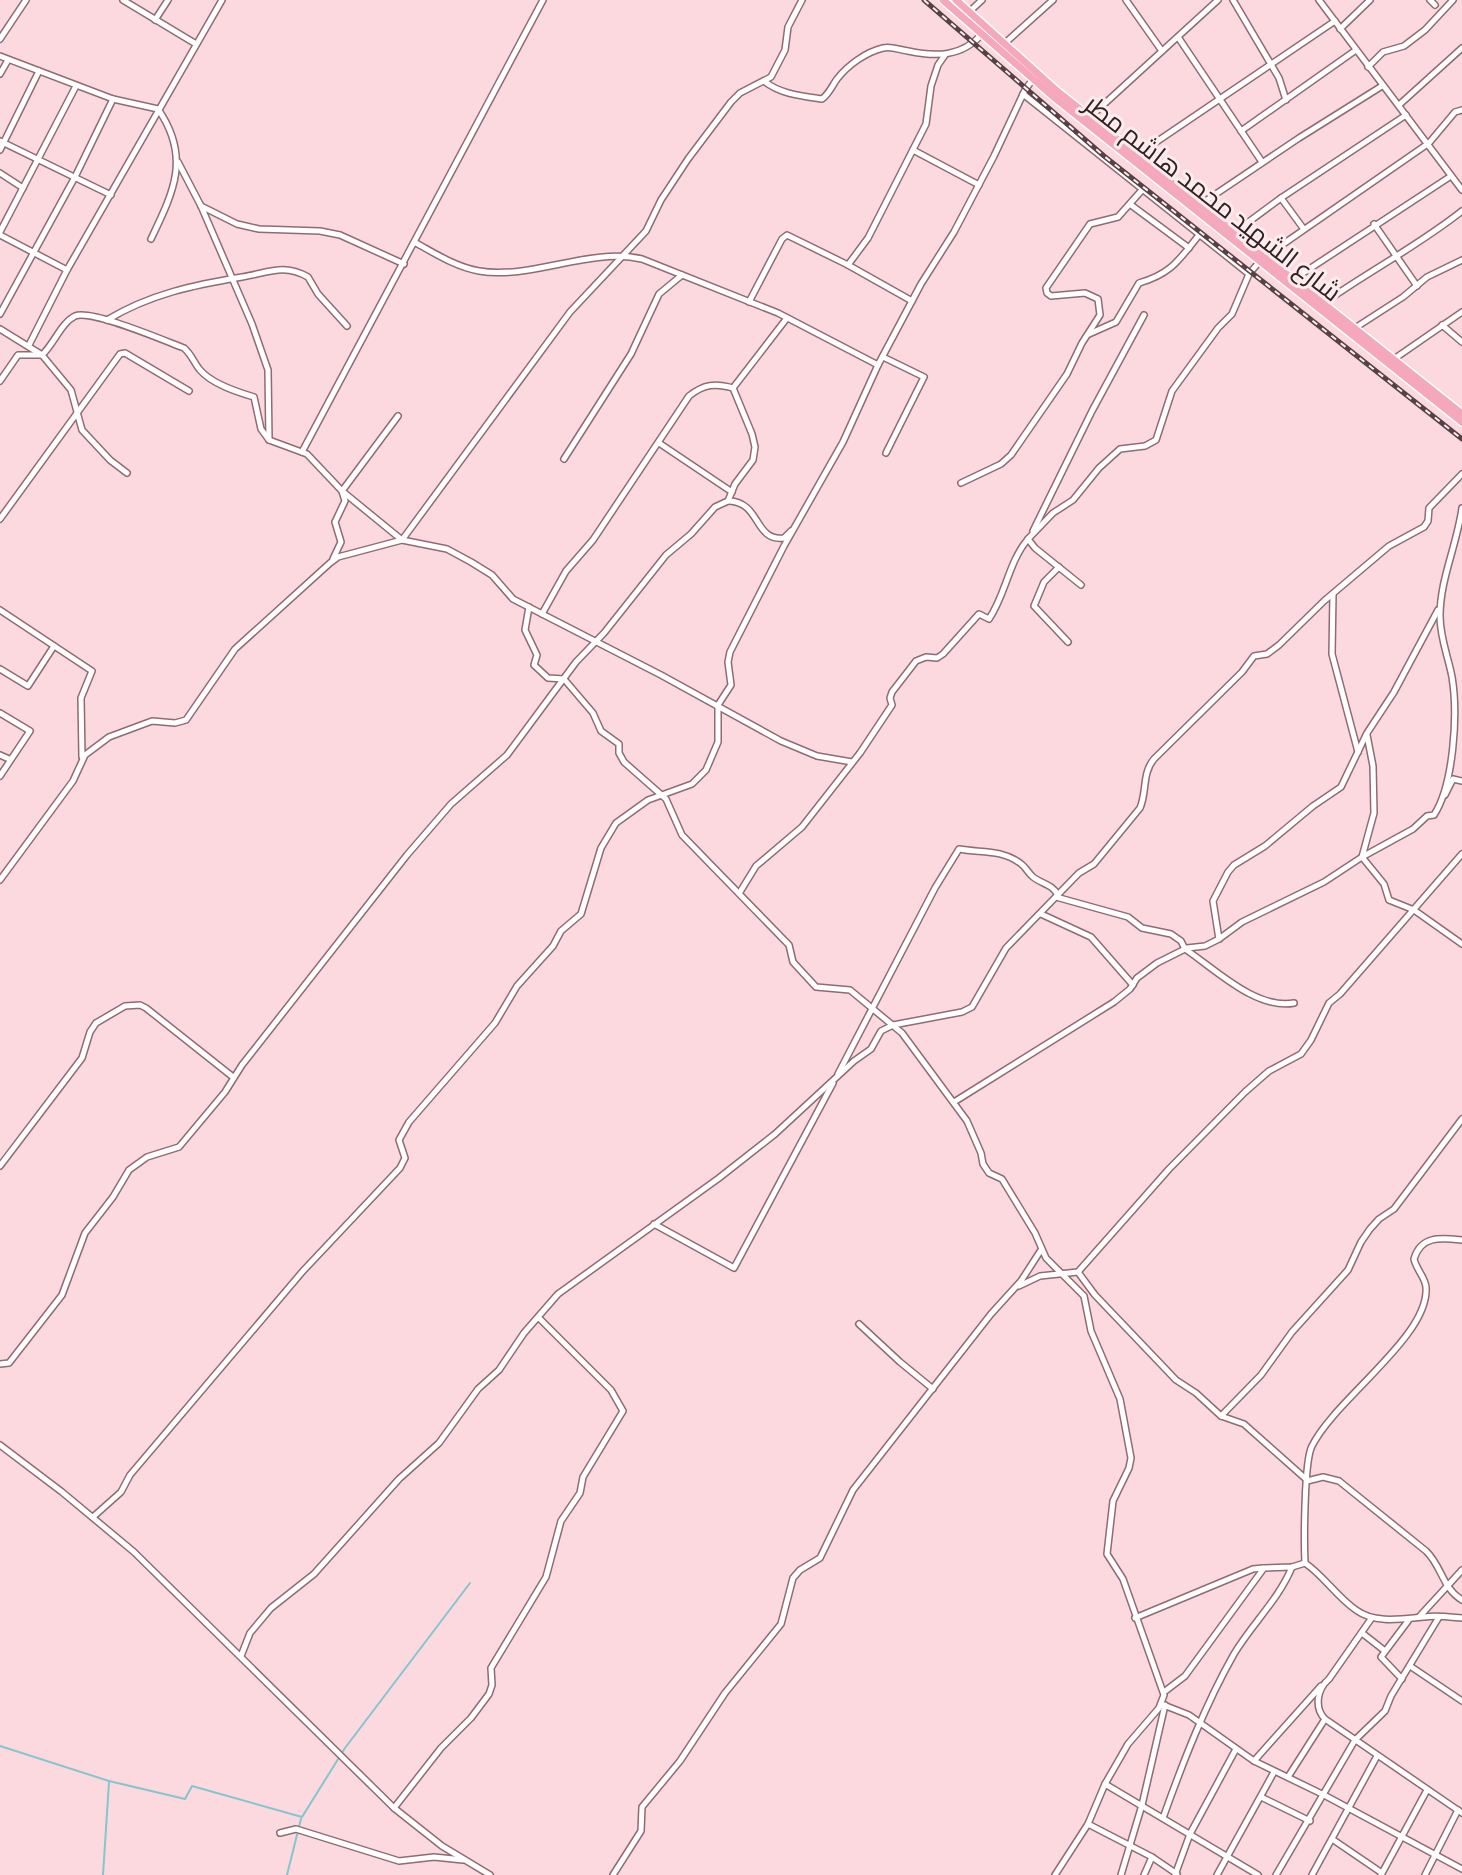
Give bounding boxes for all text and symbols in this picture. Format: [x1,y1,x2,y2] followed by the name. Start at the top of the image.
[1075,88,1346,310] street label: شارع الشهيد محمد هاشم مطر

